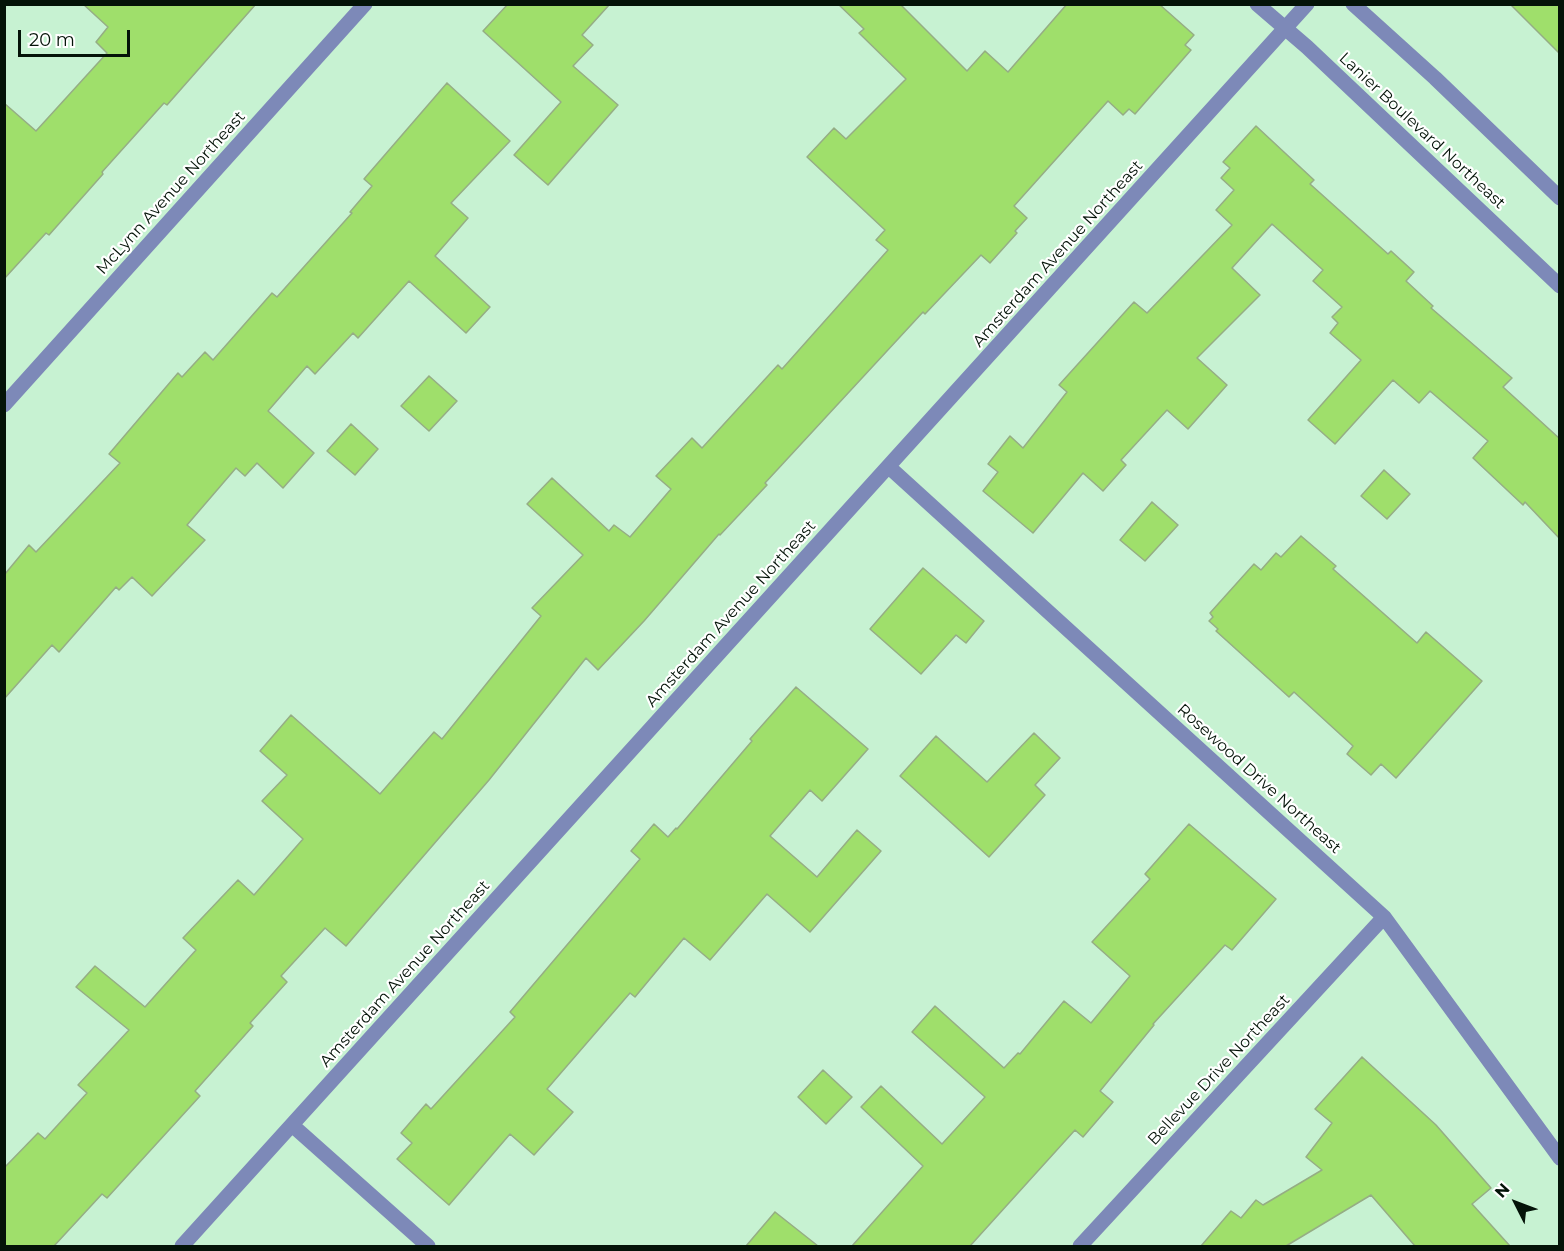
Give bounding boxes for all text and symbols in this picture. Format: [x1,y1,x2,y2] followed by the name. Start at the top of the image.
[21,18,134,56] scale bar
[29,29,75,51] text: 20 m
[1335,49,1509,213] street label: Lanier Boulevard Northeast
[93,107,249,279] street label: McLynn Avenue Northeast
[969,157,1147,351] street label: Amsterdam Avenue Northeast
[642,517,820,711] street label: Amsterdam Avenue Northeast
[1173,700,1345,858] street label: Rosewood Drive Northeast
[316,877,494,1071] street label: Amsterdam Avenue Northeast
[1144,991,1294,1149] street label: Bellevue Drive Northeast
[1486,1173,1546,1233] north arrow
[1491,1179,1514,1202] text: N

